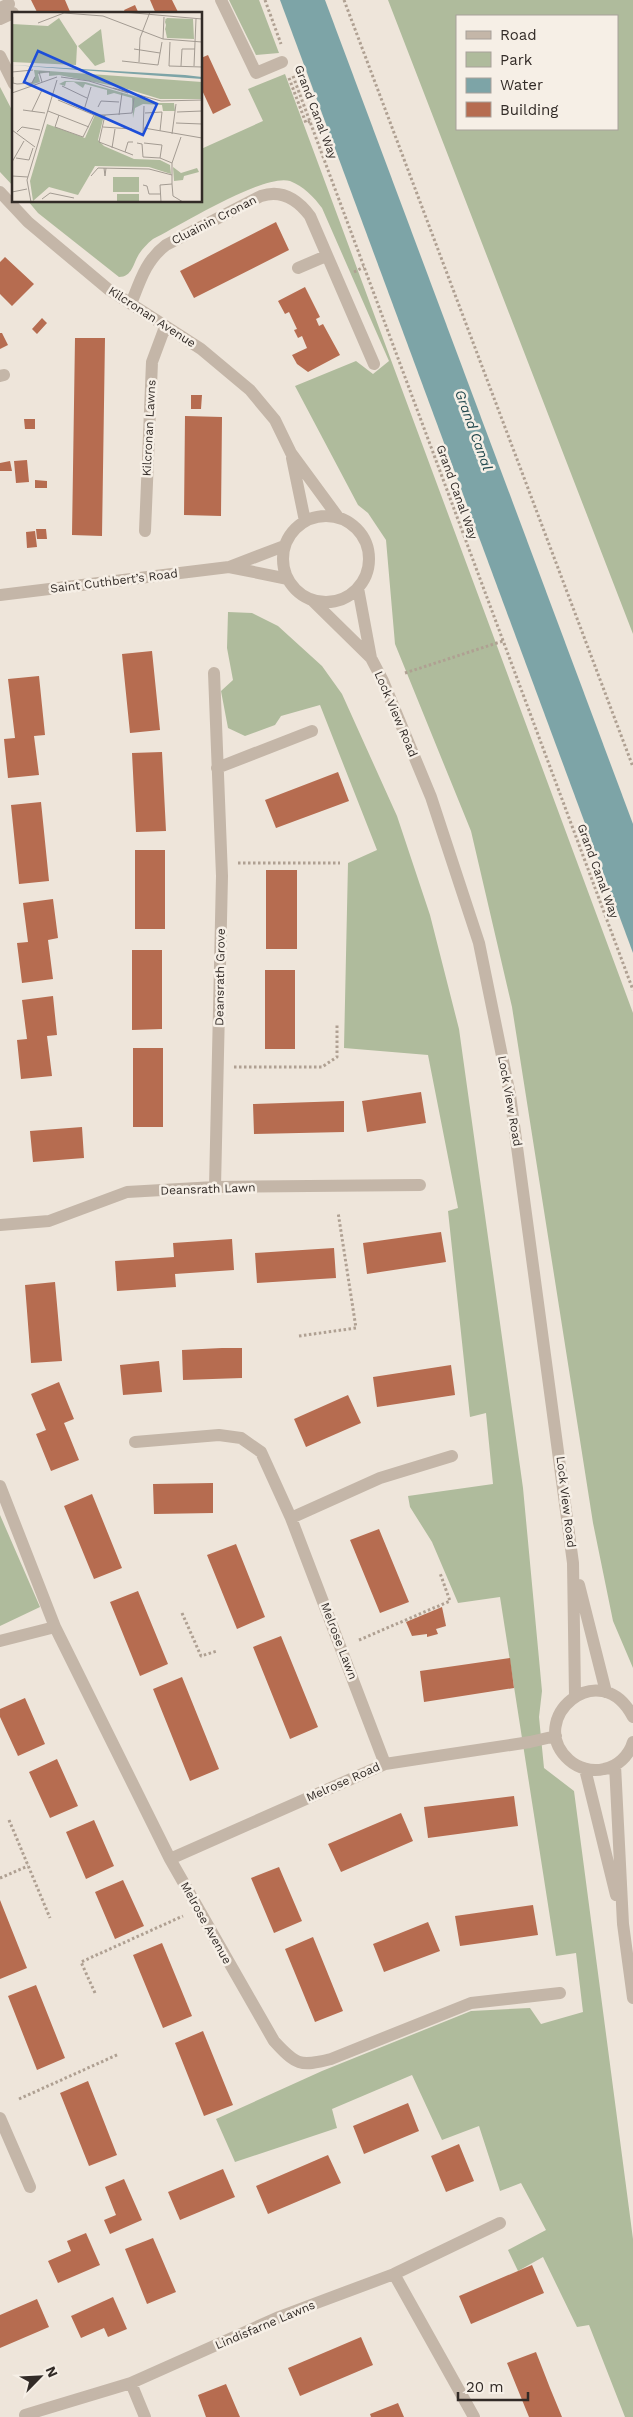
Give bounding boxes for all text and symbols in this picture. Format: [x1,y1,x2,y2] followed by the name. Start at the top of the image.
[12,12,202,202] inset map
[456,15,618,130] legend
[500,26,537,44] text: Road
[500,51,533,69] text: Park
[292,63,341,162] street label: Grand Canal Way
[500,76,543,94] text: Water
[500,101,558,119] text: Building
[169,193,259,247] street label: Cluainin Cronan
[106,284,198,350] street label: Kilcronan Avenue
[139,379,159,477] street label: Kilcronan Lawns
[452,388,496,472] water label: Grand Canal
[433,443,481,542] street label: Grand Canal Way
[49,566,179,596] street label: Saint Cuthbert’s Road
[372,669,420,759] street label: Lock View Road
[574,822,622,921] street label: Grand Canal Way
[212,928,228,1026] street label: Deansrath Grove
[495,1054,525,1148] street label: Lock View Road
[160,1180,256,1198] street label: Deansrath Lawn
[553,1455,579,1549] street label: Lock View Road
[318,1601,360,1681] street label: Melrose Lawn
[304,1759,382,1805] street label: Melrose Road
[178,1879,234,1967] street label: Melrose Avenue
[213,2298,317,2352] street label: Lindisfarne Lawns
[15,2352,65,2402] north arrow
[42,2364,61,2380] text: N
[458,2370,528,2402] scale bar
[466,2378,504,2396] text: 20 m

